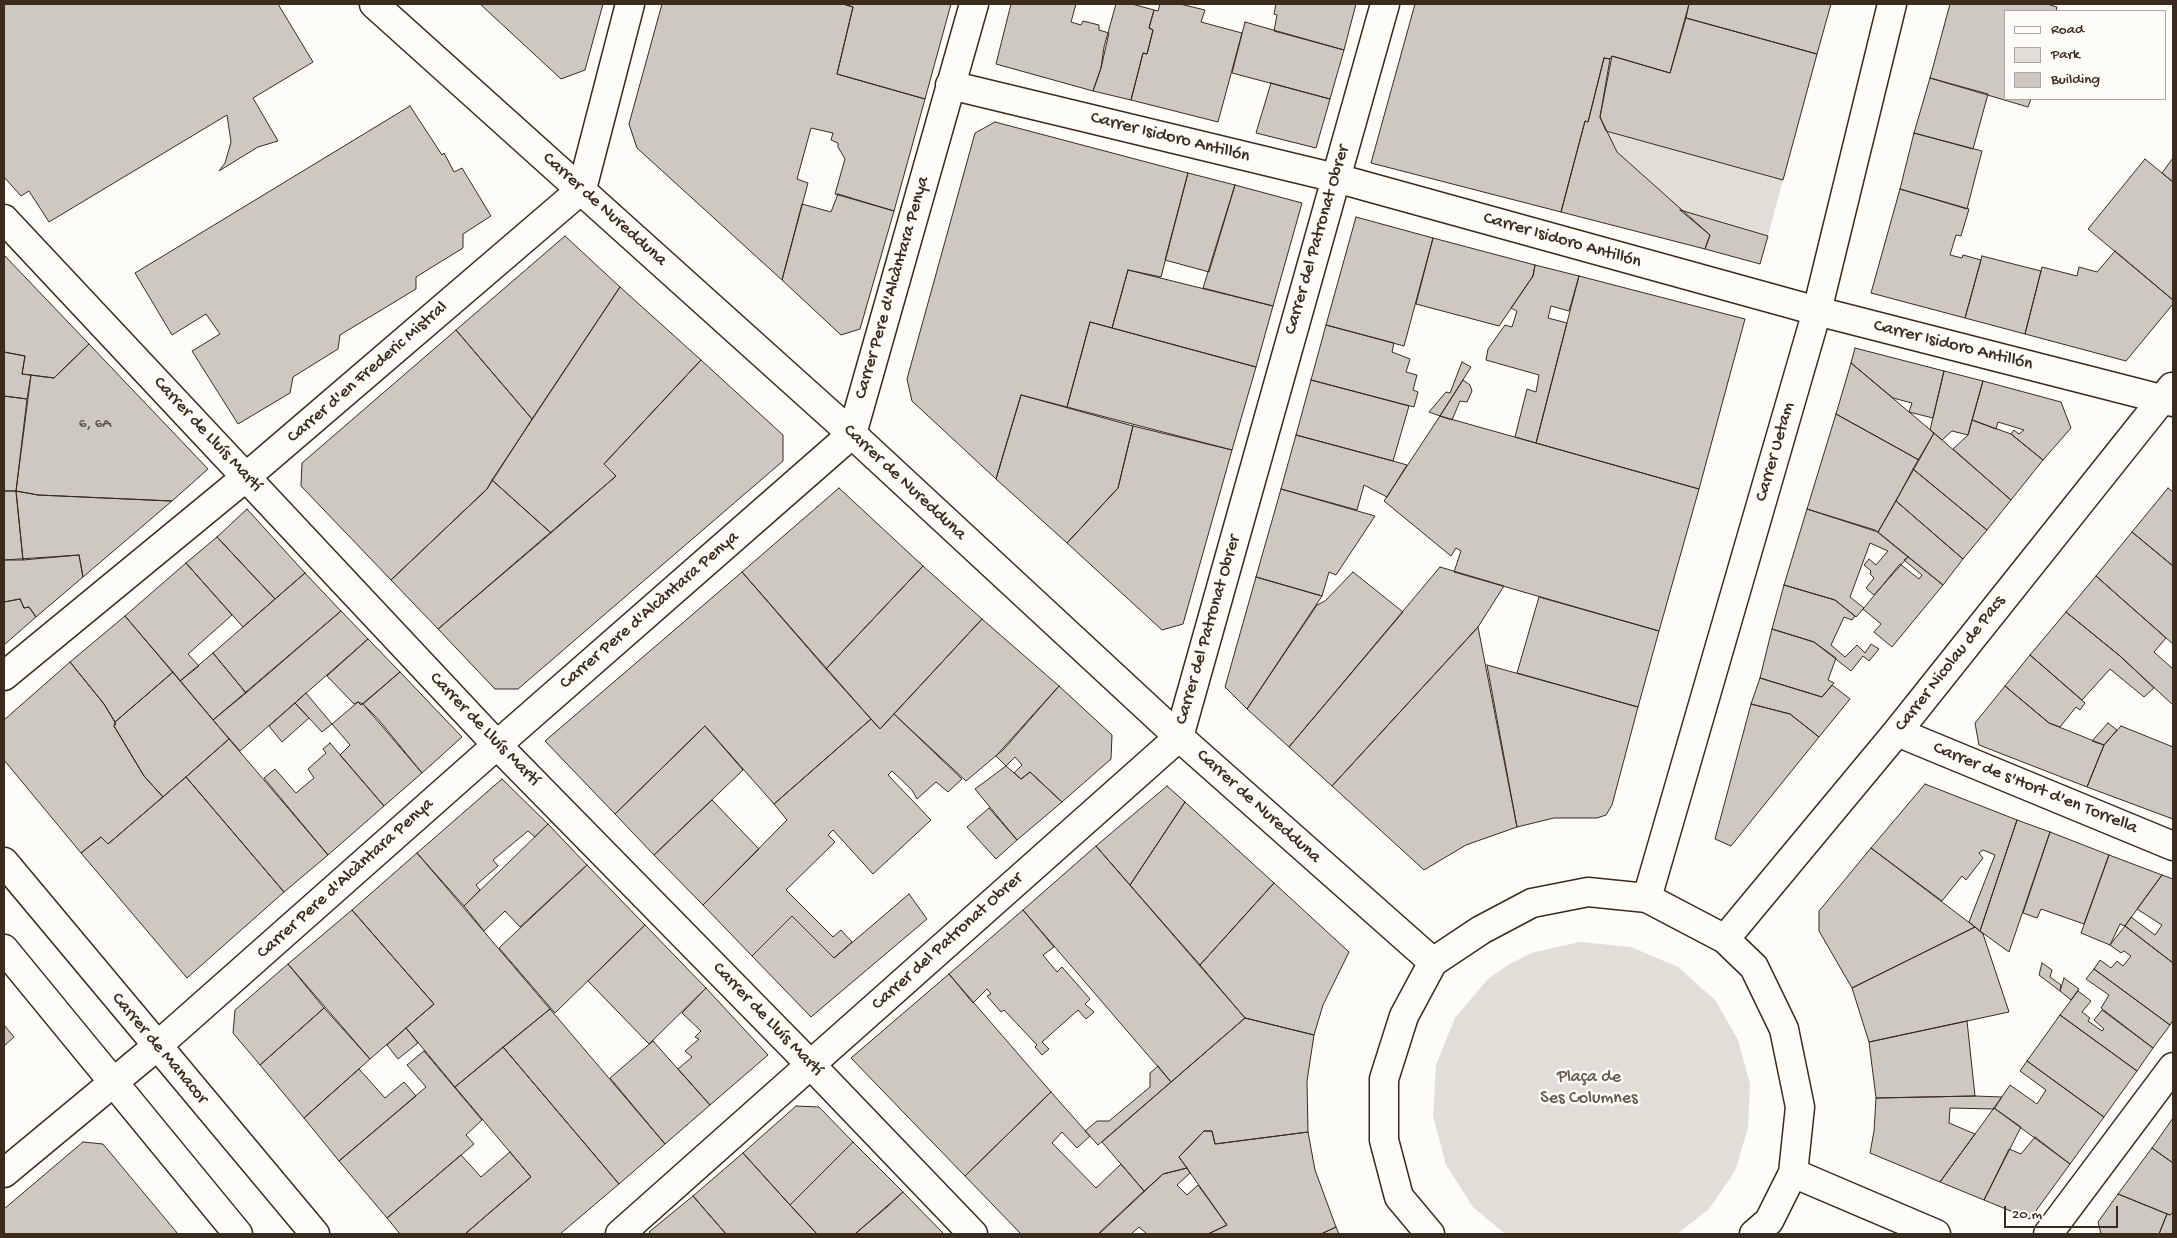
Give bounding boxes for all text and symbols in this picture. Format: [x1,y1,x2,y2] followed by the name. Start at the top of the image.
[2004,10,2167,100] legend
[2051,21,2084,39] text: Road
[2051,46,2080,64] text: Park
[2051,71,2100,89] text: Building
[1088,108,1252,168] street label: Carrer Isidoro Antillón
[1281,143,1355,337] street label: Carrer del Patronat Obrer
[537,148,671,272] street label: Carrer de Nuredduna
[851,174,935,402] street label: Carrer Pere d'Alcàntara Penya
[1480,208,1644,274] street label: Carrer Isidoro Antillón
[283,297,453,449] street label: Carrer d'en Frederic Mistral
[1871,316,2035,376] street label: Carrer Isidoro Antillón
[148,373,266,497] street label: Carrer de Lluís Martí
[1752,400,1800,504] street label: Carrer Uetam
[79,416,111,434] house number: 6, 6A
[838,420,970,546] street label: Carrer de Nuredduna
[556,527,744,695] street label: Carrer Pere d'Alcàntara Penya
[1172,533,1246,727] street label: Carrer del Patronat Obrer
[1891,592,2011,736] street label: Carrer Nicolau de Pacs
[424,668,544,792] street label: Carrer de Lluís Martí
[1930,738,2140,840] street label: Carrer de s'Hort d'en Torrella
[1191,745,1325,869] street label: Carrer de Nuredduna
[253,794,439,964] street label: Carrer Pere d'Alcàntara Penya
[868,868,1028,1016] street label: Carrer del Patronat Obrer
[707,958,827,1082] street label: Carrer de Lluís Martí
[106,989,212,1109] street label: Carrer de Manacor
[1540,1067,1638,1110] park label: Plaça de Ses Columnes
[2007,1196,2121,1228] scale bar
[2012,1206,2042,1224] text: 20 m

